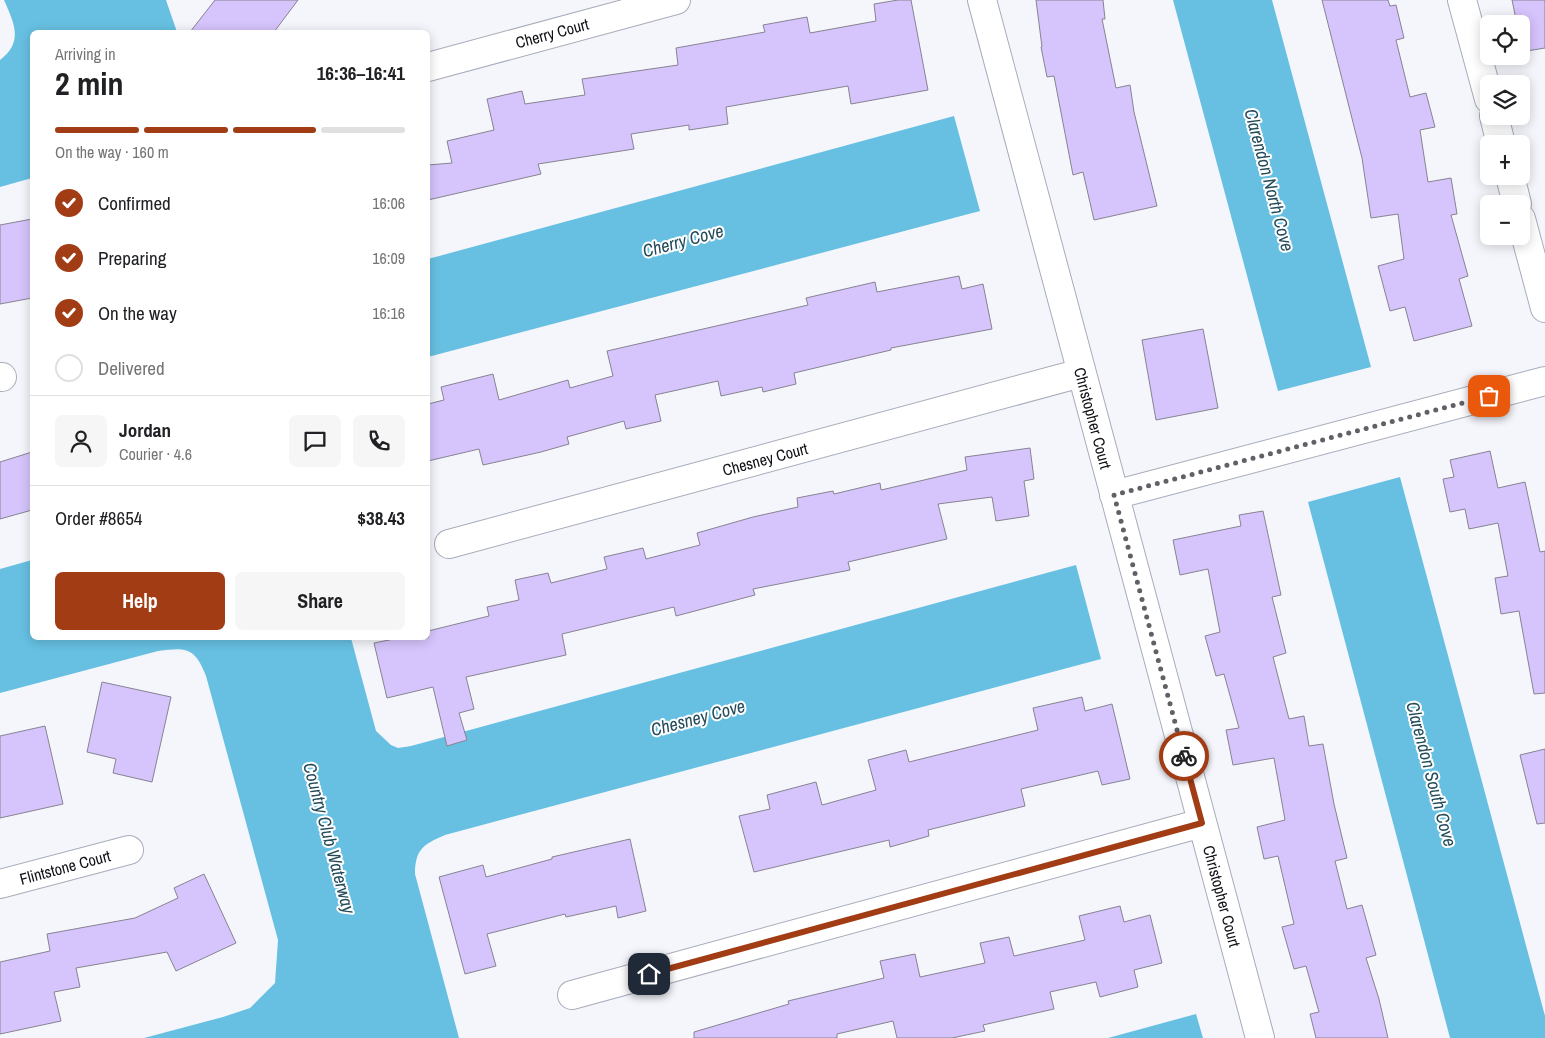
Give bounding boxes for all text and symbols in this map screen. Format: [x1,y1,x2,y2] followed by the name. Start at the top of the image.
[513,13,591,53] street label: Cherry Court
[1480,15,1530,245] map controls
[1480,15,1530,65] button: locate
[55,43,116,65] text: Arriving in
[317,60,405,86] text: 16:36–16:41
[55,62,124,105] text: 2 min
[1480,75,1530,125] button: layers
[1238,106,1301,254] water label: Clarendon North Cove
[1480,135,1530,185] button: +
[55,141,169,163] text: On the way · 160 m
[55,189,83,217] icon: check
[98,190,171,216] text: Confirmed
[372,192,405,214] text: 16:06
[1480,195,1530,245] button: −
[640,218,726,263] water label: Cherry Cove
[55,244,83,272] icon: check
[98,245,166,271] text: Preparing
[372,247,405,269] text: 16:09
[55,299,83,327] icon: check
[98,300,177,326] text: On the way
[372,302,405,324] text: 16:16
[98,355,165,381] text: Delivered
[1069,365,1117,472] street label: Christopher Court
[1468,375,1510,417] pin
[1475,382,1503,410] icon: bag
[55,415,107,467] button: person
[289,415,341,467] button: chat
[353,415,405,467] button: phone
[119,417,171,443] text: Jordan
[720,437,810,481] street label: Chesney Court
[119,443,192,465] text: Courier · 4.6
[55,505,142,531] text: Order #8654
[357,505,405,531] text: $38.43
[55,572,225,630] button: Help
[235,572,405,630] button: Share
[648,693,748,742] water label: Chesney Cove
[1400,699,1463,849] water label: Clarendon South Cove
[1159,731,1209,781] courier
[1170,742,1198,770] icon: bike
[297,760,362,918] water label: Country Club Waterway
[1198,843,1246,950] street label: Christopher Court
[17,844,113,890] street label: Flintstone Court
[628,953,670,995] pin
[635,960,663,988] icon: home

